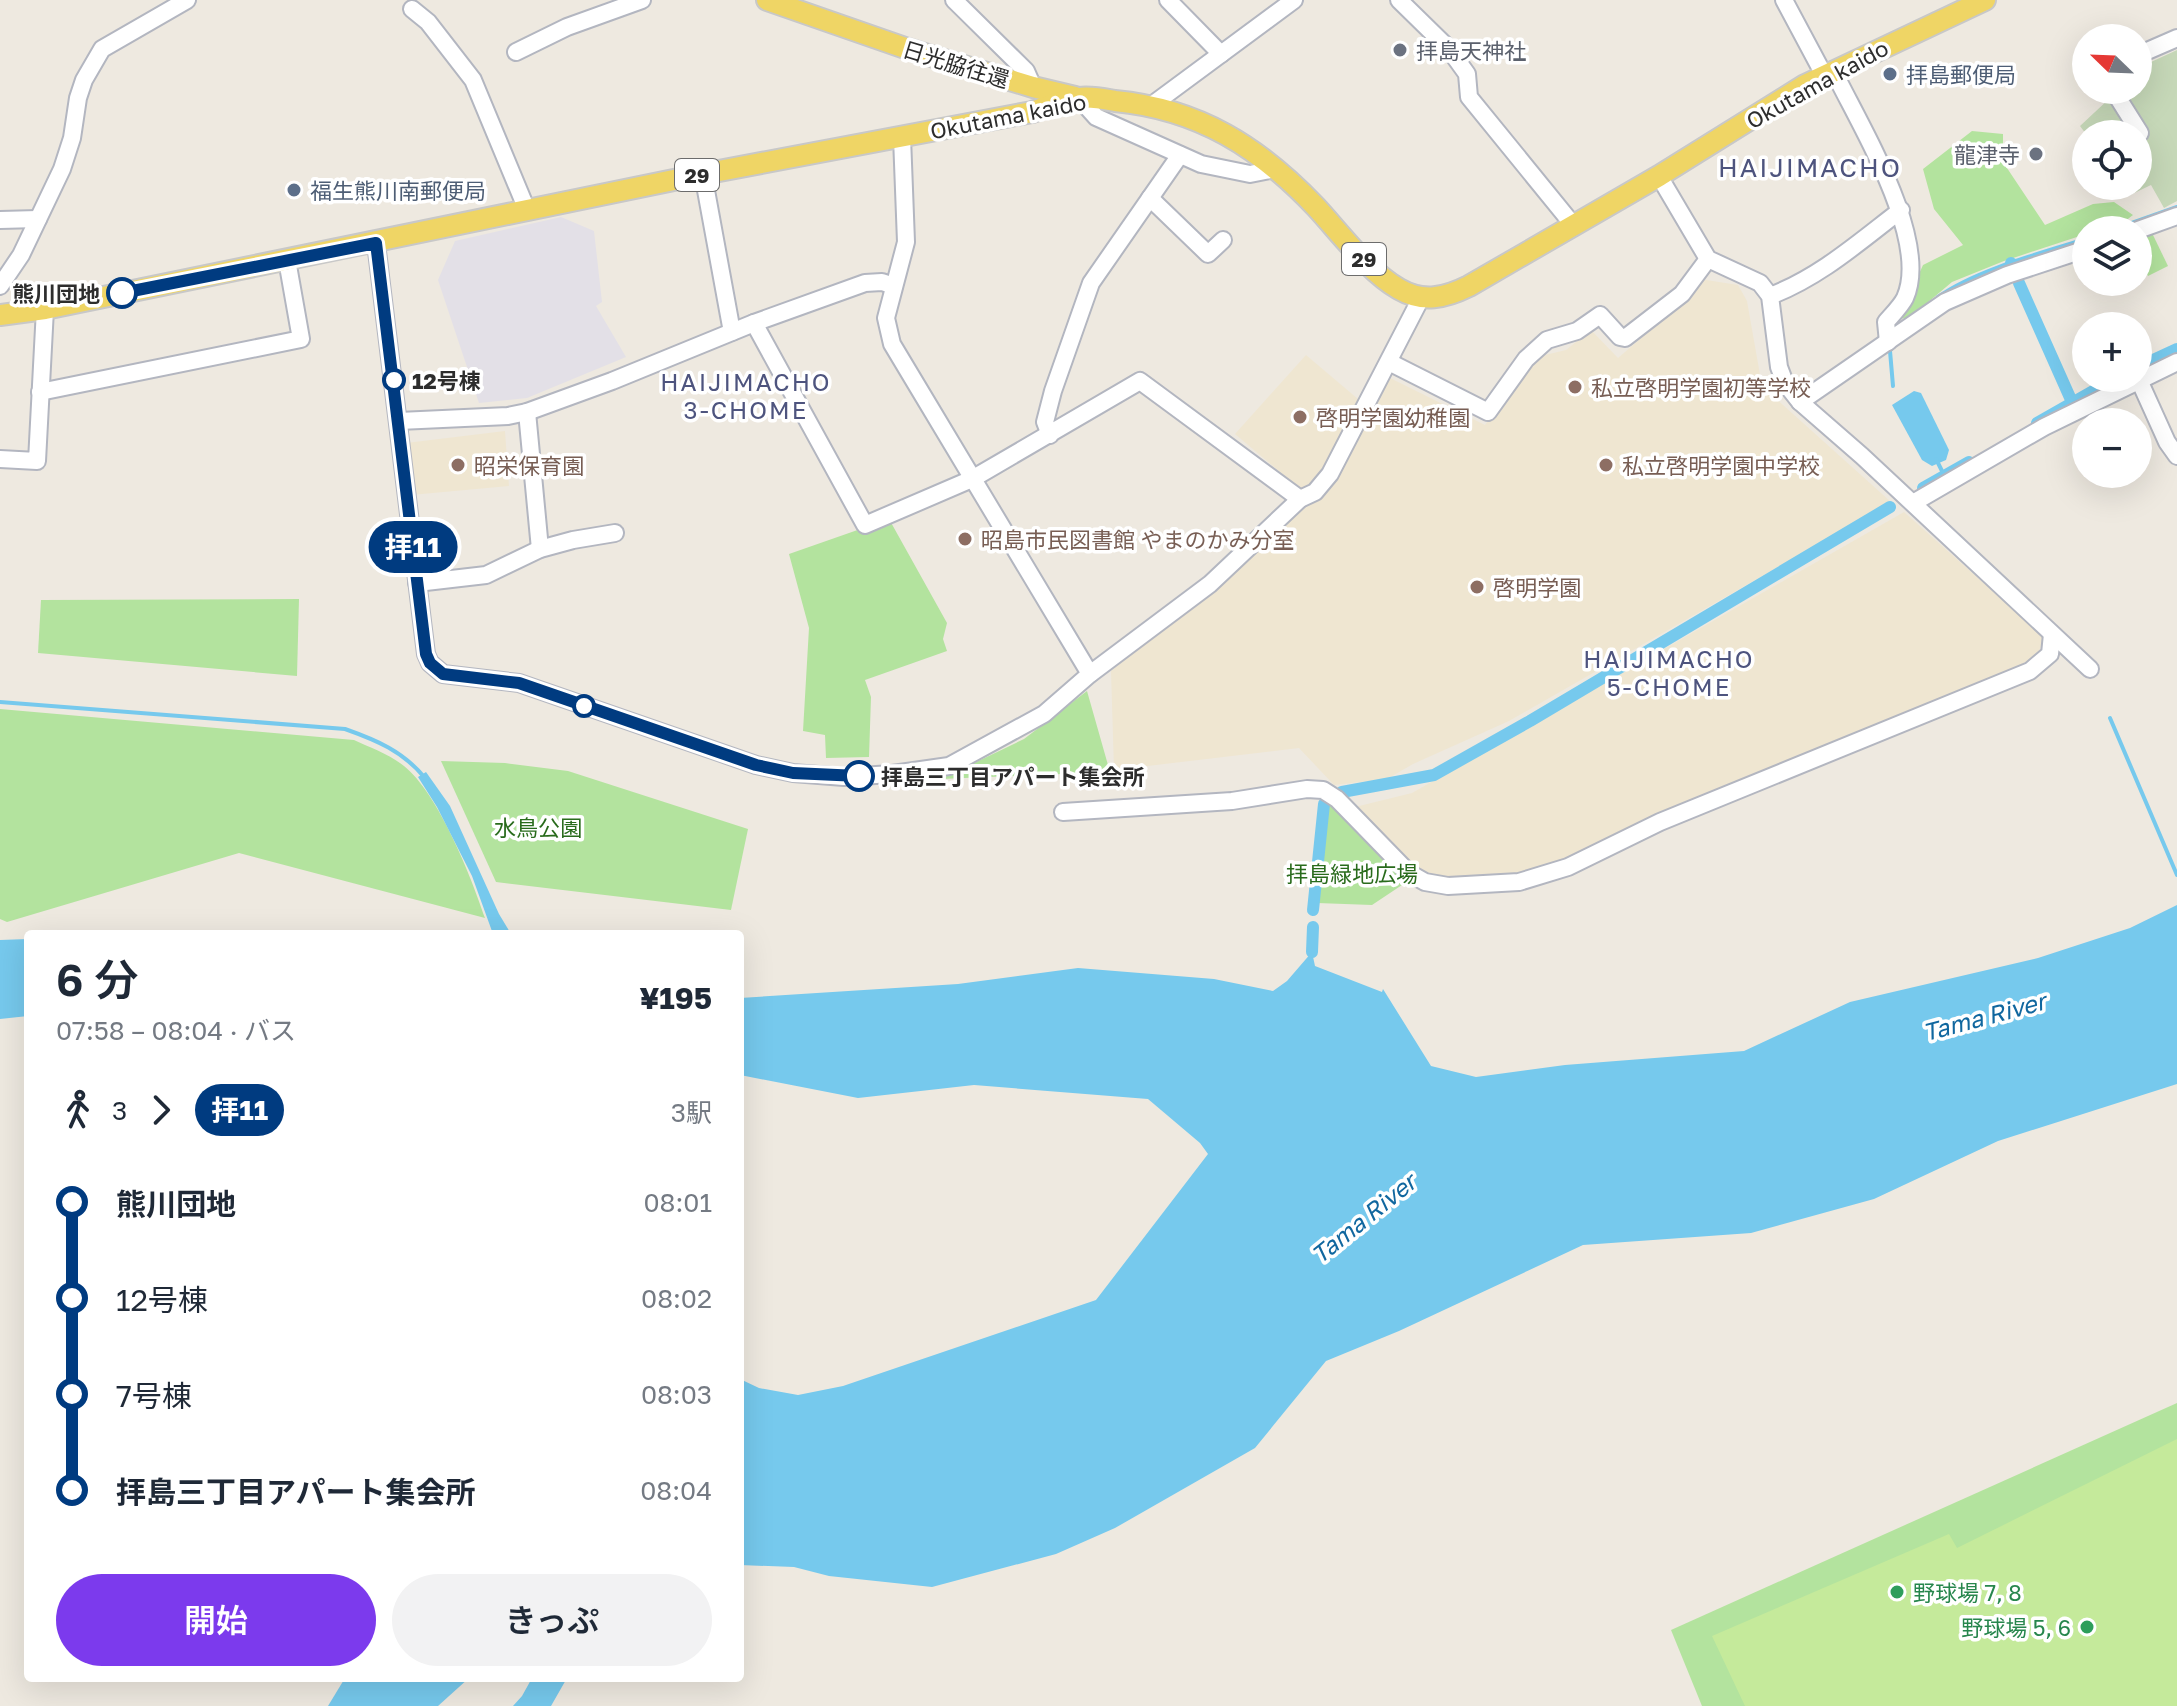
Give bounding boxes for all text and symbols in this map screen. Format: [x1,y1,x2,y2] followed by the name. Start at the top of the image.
[2072,24,2152,104] north arrow
[2072,24,2152,488] map controls
[1741,34,1893,134] street label: Okutama kaido
[899,35,1013,93] street label: 日光脇往還
[1416,37,1526,64] place label: 拝島天神社
[1391,41,1409,59] marker: 拝島天神社
[1906,61,2016,88] place label: 拝島郵便局
[1881,65,1899,83] marker: 拝島郵便局
[928,88,1088,144] street label: Okutama kaido
[2072,120,2152,200] button: locate
[1954,141,2020,168] place label: 龍津寺
[2027,145,2045,163] marker: 龍津寺
[1718,152,1902,183] district label: HAIJIMACHO
[675,159,719,191] road number: 29
[310,177,486,204] place label: 福生熊川南郵便局
[285,181,303,199] marker: 福生熊川南郵便局
[2072,216,2152,296] button: layers
[1342,243,1386,275] road number: 29
[107,278,137,308] marker: 熊川団地
[12,280,100,307] place label: 熊川団地
[2072,312,2152,392] button: +
[412,367,481,394] place label: 12号棟
[660,367,832,424] district label: HAIJIMACHO 3-CHOME
[383,369,405,391] marker: 12号棟
[1591,374,1811,401] place label: 私立啓明学園初等学校
[1566,378,1584,396] marker: 私立啓明学園初等学校
[1316,404,1470,431] place label: 啓明学園幼稚園
[1291,408,1309,426] marker: 啓明学園幼稚園
[2072,408,2152,488] button: −
[474,452,584,479] place label: 昭栄保育園
[1622,452,1820,479] place label: 私立啓明学園中学校
[449,456,467,474] marker: 昭栄保育園
[1597,456,1615,474] marker: 私立啓明学園中学校
[367,521,459,573] line badge: 拝11
[981,526,1295,553] place label: 昭島市民図書館 やまのかみ分室
[385,530,441,563] text: 拝11
[956,530,974,548] marker: 昭島市民図書館 やまのかみ分室
[1493,574,1581,601] place label: 啓明学園
[1468,578,1486,596] marker: 啓明学園
[1583,644,1755,701] district label: HAIJIMACHO 5-CHOME
[573,695,595,717] unlabelled marker
[844,761,874,791] marker: 拝島三丁目アパート集会所
[881,763,1145,790] place label: 拝島三丁目アパート集会所
[494,814,582,841] park label: 水鳥公園
[1286,860,1418,887] park label: 拝島緑地広場
[56,953,138,1006] text: 6 分
[639,980,712,1016] text: ¥195
[1919,985,2052,1046] water label: Tama River
[56,1015,296,1046] text: 07:58 – 08:04 · バス
[56,1088,100,1132] icon: walk
[139,1088,183,1132] icon: forward
[211,1093,268,1126] text: 拝11
[112,1095,127,1126] text: 3
[671,1097,712,1128] text: 3駅
[1305,1165,1424,1269] water label: Tama River
[116,1186,236,1222] text: 熊川団地
[643,1187,712,1218] text: 08:01
[116,1282,208,1318] text: 12号棟
[641,1283,712,1314] text: 08:02
[116,1378,192,1414] text: 7号棟
[641,1379,712,1410] text: 08:03
[116,1474,475,1510] text: 拝島三丁目アパート集会所
[640,1475,712,1506] text: 08:04
[56,1574,376,1666] button: 開始
[392,1574,712,1666] button: きっぷ
[1913,1579,2022,1606] place label: 野球場 7, 8
[1888,1583,1906,1601] marker: 野球場 7, 8
[1961,1614,2071,1641] place label: 野球場 5, 6
[2078,1618,2096,1636] marker: 野球場 5, 6

